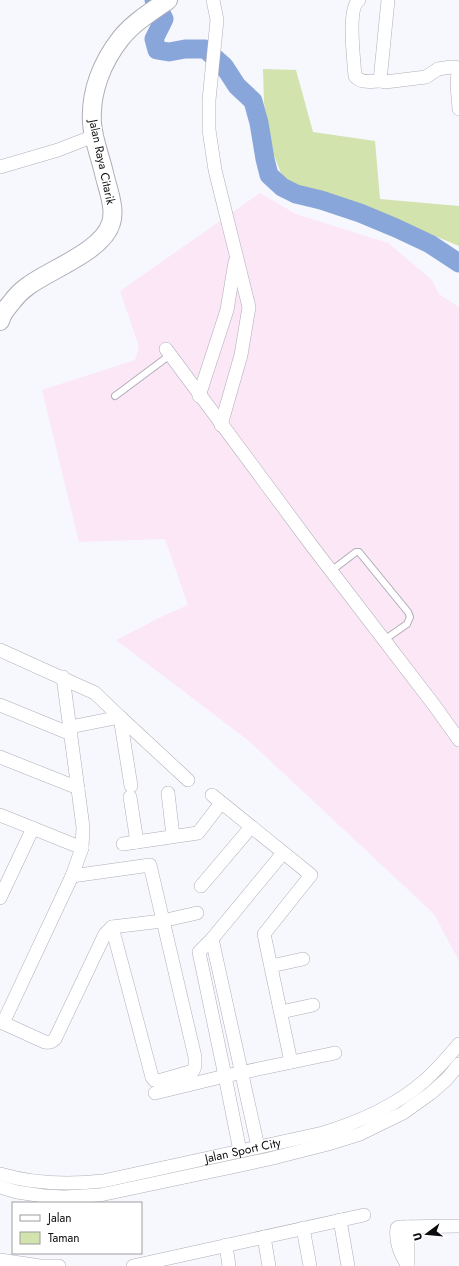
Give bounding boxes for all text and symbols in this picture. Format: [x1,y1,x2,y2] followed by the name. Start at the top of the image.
[84,116,120,207] street label: Jalan Raya Citarik
[201,1133,283,1168] street label: Jalan Sport City
[12,1202,142,1254] legend
[46,1209,71,1227] text: Jalan
[407,1214,447,1254] north arrow
[48,1229,80,1247] text: Taman
[409,1231,426,1243] text: U

